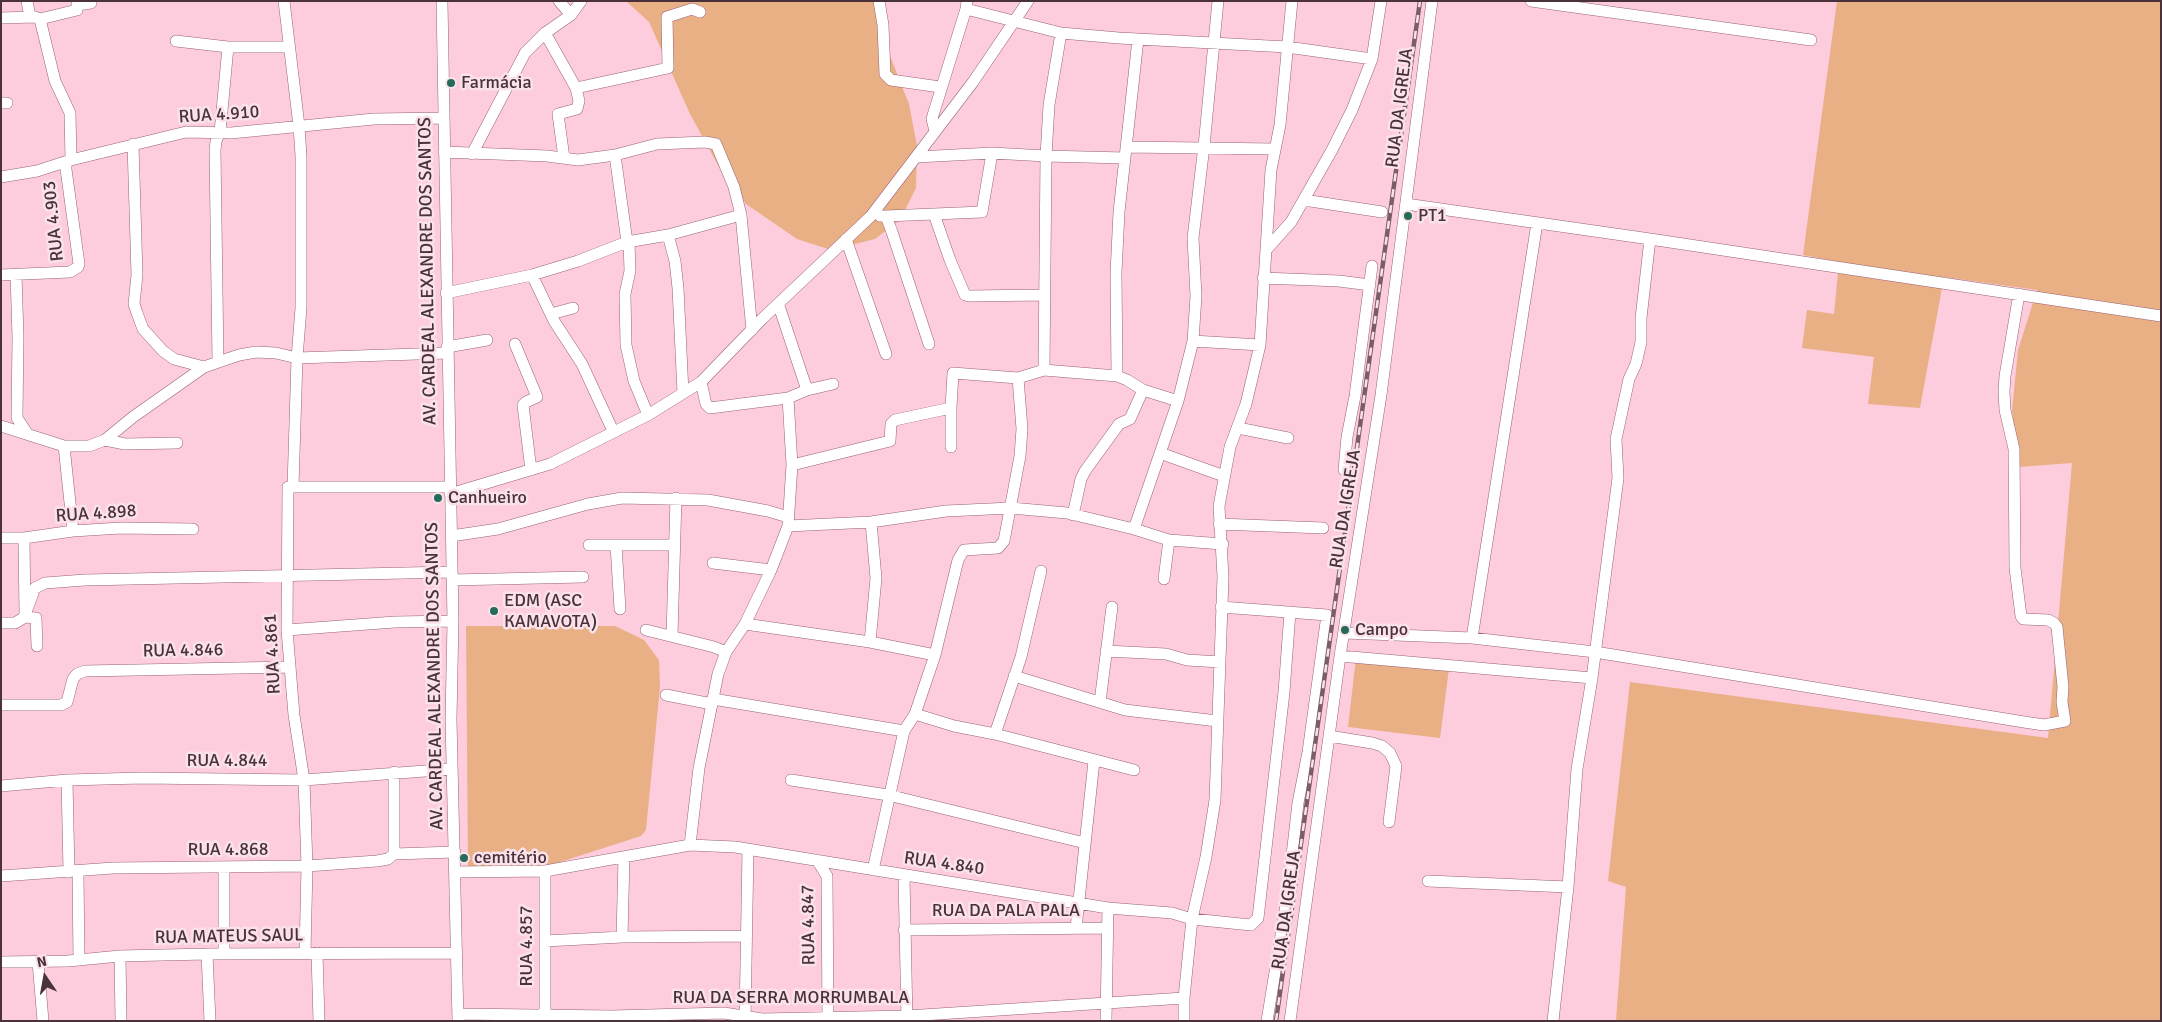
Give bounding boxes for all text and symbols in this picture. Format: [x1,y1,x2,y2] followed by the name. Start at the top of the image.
[1382,47,1418,169] street label: RUA DA IGREJA
[461,72,532,94] place label: Farmácia
[445,77,457,89] marker: Farmácia
[178,101,260,129] street label: RUA 4.910
[415,117,441,425] street label: AV. CARDEAL ALEXANDRE DOS SANTOS
[39,180,69,262] street label: RUA 4.903
[1418,205,1447,227] place label: PT1
[1402,210,1414,222] marker: PT1
[1326,448,1366,570] street label: RUA DA IGREJA
[448,487,527,509] place label: Canhueiro
[432,492,444,504] marker: Canhueiro
[55,500,137,528] street label: RUA 4.898
[422,522,448,830] street label: AV. CARDEAL ALEXANDRE DOS SANTOS
[504,590,597,632] place label: EDM (ASC KAMAVOTA)
[488,605,500,617] marker: EDM (ASC KAMAVOTA)
[260,613,286,695] street label: RUA 4.861
[1355,619,1408,641] place label: Campo
[1339,624,1351,636] marker: Campo
[142,639,224,663] street label: RUA 4.846
[187,750,267,772] street label: RUA 4.844
[188,839,268,861] street label: RUA 4.868
[474,847,547,869] place label: cemitério
[902,848,986,880] street label: RUA 4.840
[1268,849,1306,971] street label: RUA DA IGREJA
[458,852,470,864] marker: cemitério
[797,884,821,966] street label: RUA 4.847
[932,900,1080,922] street label: RUA DA PALA PALA
[516,906,538,986] street label: RUA 4.857
[154,925,304,949] street label: RUA MATEUS SAUL
[20,952,70,1002] north arrow
[35,953,48,971] text: N
[673,987,909,1009] street label: RUA DA SERRA MORRUMBALA

